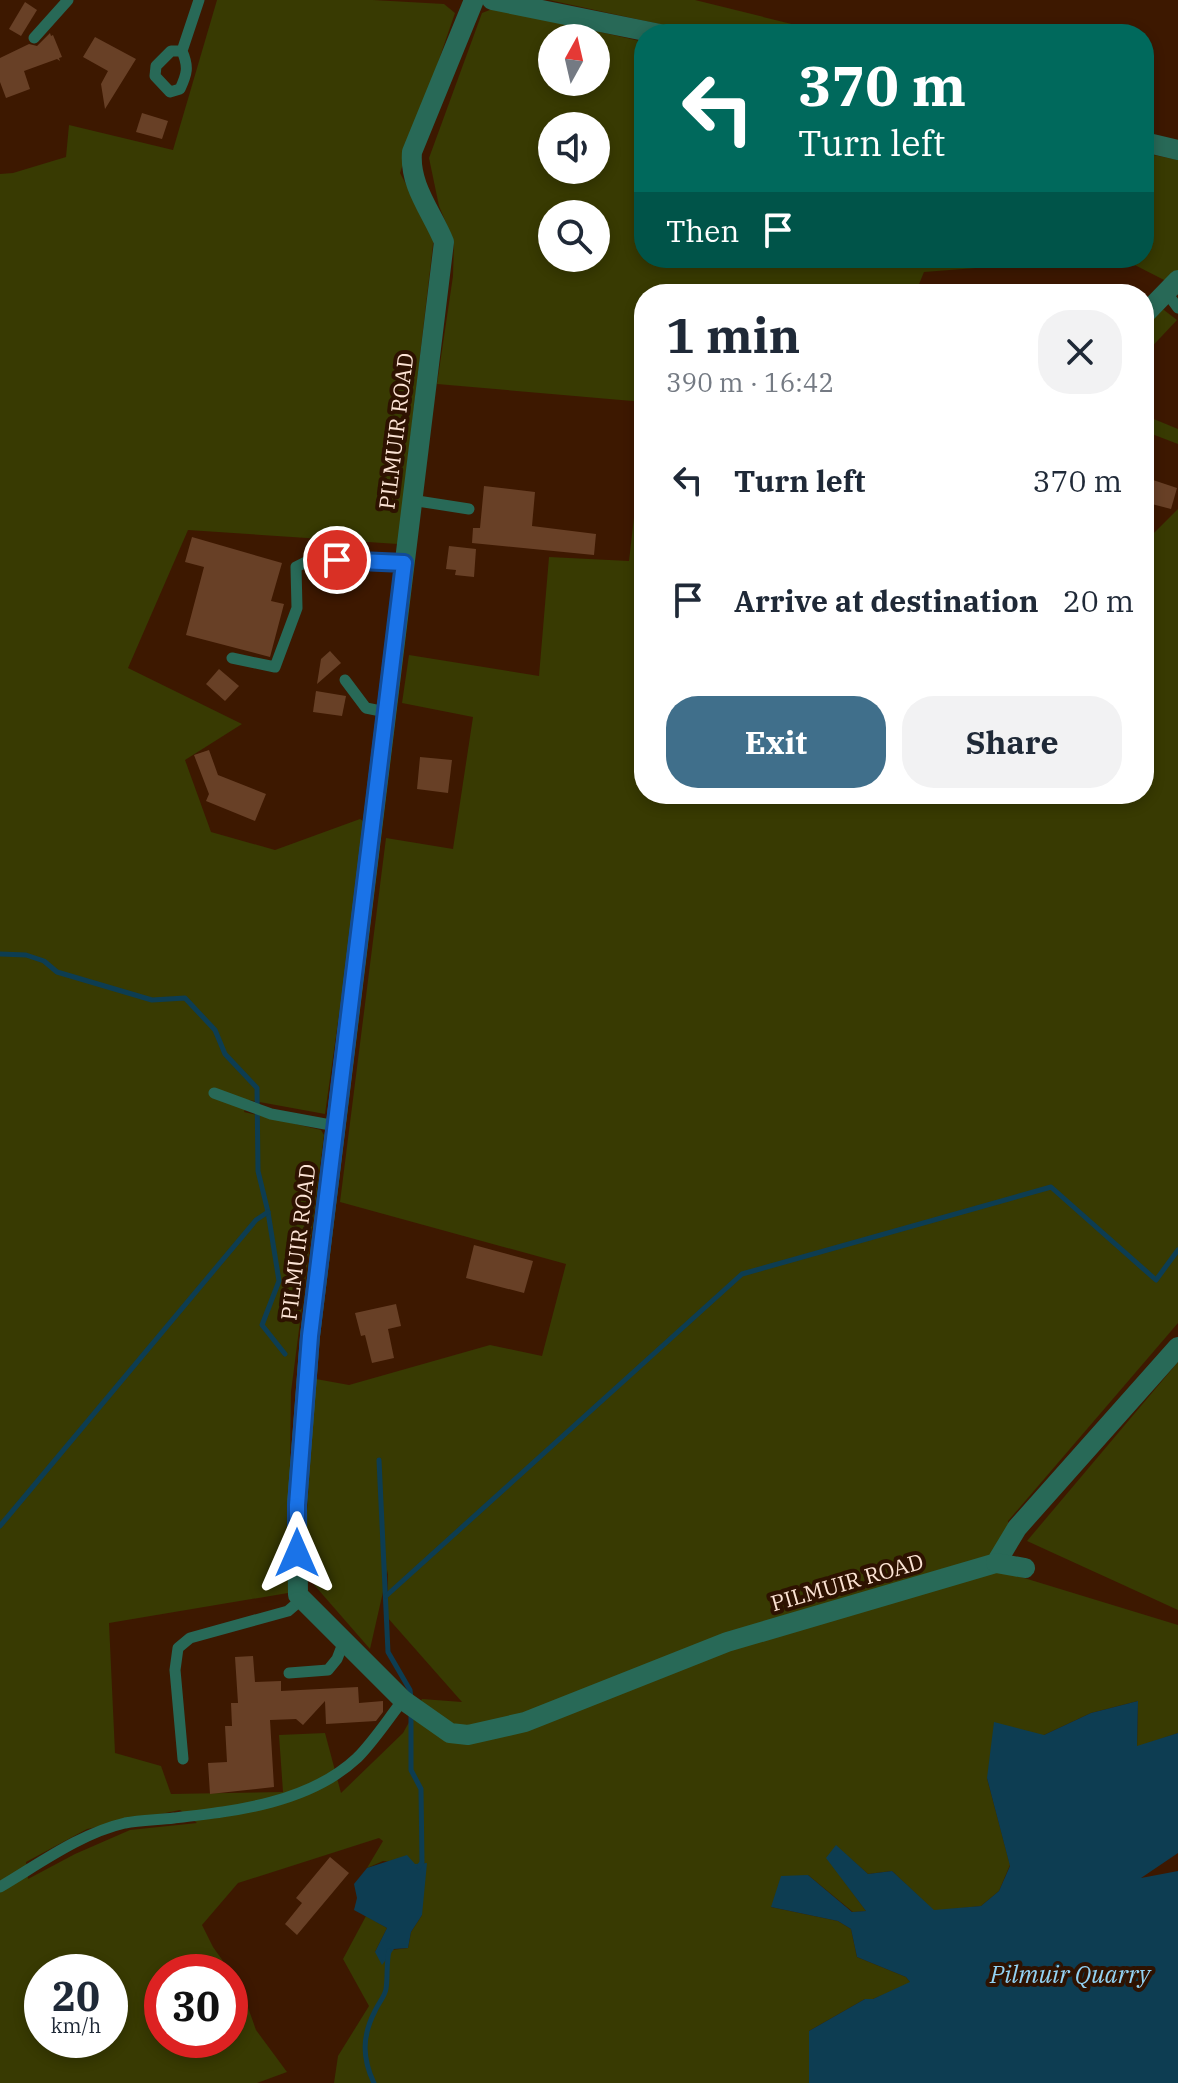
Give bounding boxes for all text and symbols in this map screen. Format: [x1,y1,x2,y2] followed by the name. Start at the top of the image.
[538,24,610,96] north arrow
[538,24,610,272] map controls
[798,49,966,121] text: 370 m
[666,56,770,160] icon: left
[538,112,610,184] button: sound
[798,119,945,166] text: Turn left
[538,200,610,272] button: search
[756,208,800,252] icon: arrive
[666,211,740,250] text: Then
[666,304,800,366] text: 1 min
[1038,310,1122,394] button: close
[372,351,420,511] street label: PILMUIR ROAD
[666,365,834,399] text: 390 m · 16:42
[666,458,710,502] icon: left
[734,461,866,500] text: Turn left
[1032,461,1122,500] text: 370 m
[303,526,371,594] pin
[315,538,359,582] icon: arrive
[666,578,710,622] icon: arrive
[734,581,1039,620] text: Arrive at destination
[1063,581,1134,620] text: 20 m
[666,696,886,788] button: Exit
[902,696,1122,788] button: Share
[274,1162,322,1322] street label: PILMUIR ROAD
[255,1511,339,1595] position arrow
[767,1546,927,1617] street label: PILMUIR ROAD
[144,1954,248,2058] speed limit sign: 30
[989,1958,1152,1990] water label: Pilmuir Quarry
[52,1970,100,2022] text: 20
[51,2012,101,2039] text: km/h

